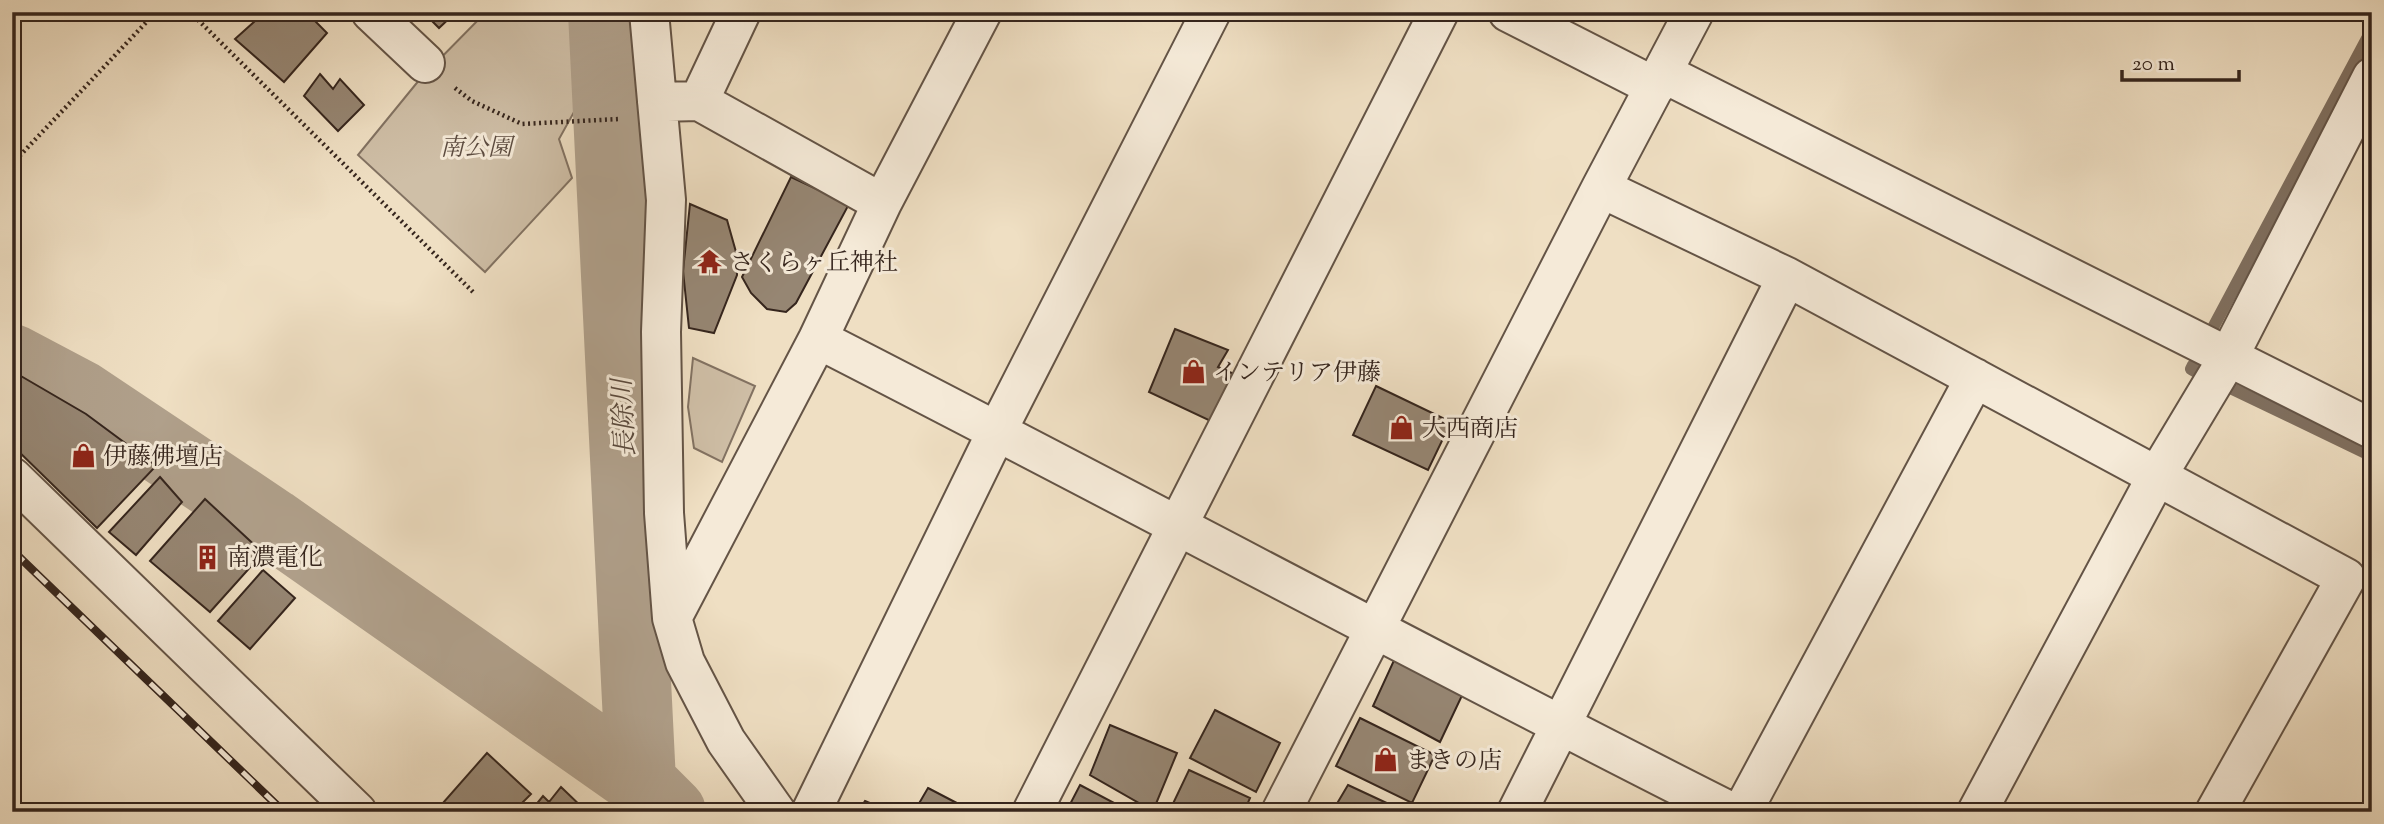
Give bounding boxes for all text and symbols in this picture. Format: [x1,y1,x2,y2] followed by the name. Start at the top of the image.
[2122,38,2239,82] scale bar
[2132,50,2175,80] text: 20 m
[440,132,516,166] park label: 南公園
[730,247,898,281] place label: さくらヶ丘神社
[696,248,724,276] temple icon: さくらヶ丘神社
[1213,357,1381,391] place label: インテリア伊藤
[1179,358,1207,386] shop icon: インテリア伊藤
[605,375,646,458] water label: 長除川
[1422,413,1518,447] place label: 大西商店
[1388,414,1416,442] shop icon: 大西商店
[103,441,223,475] place label: 伊藤佛壇店
[69,442,97,470] shop icon: 伊藤佛壇店
[227,542,323,576] place label: 南濃電化
[193,543,221,571] building icon: 南濃電化
[1406,745,1502,779] place label: まきの店
[1372,746,1400,774] shop icon: まきの店

